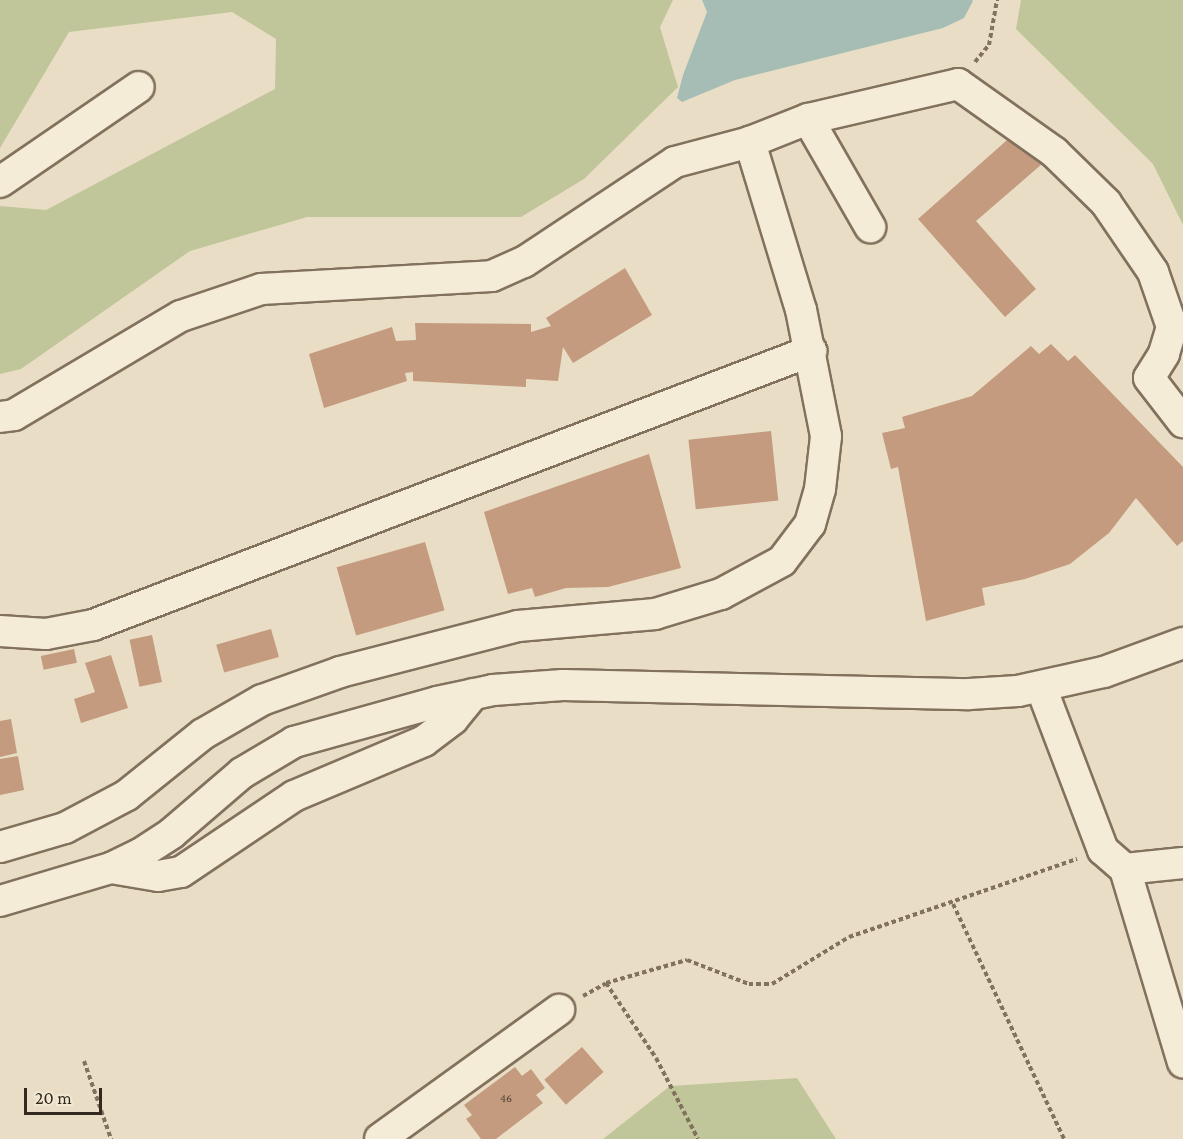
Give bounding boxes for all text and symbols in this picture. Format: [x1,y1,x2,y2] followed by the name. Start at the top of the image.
[27,1076,105,1114] scale bar
[35,1088,72,1108] text: 20 m
[500,1092,512,1106] house number: 46

